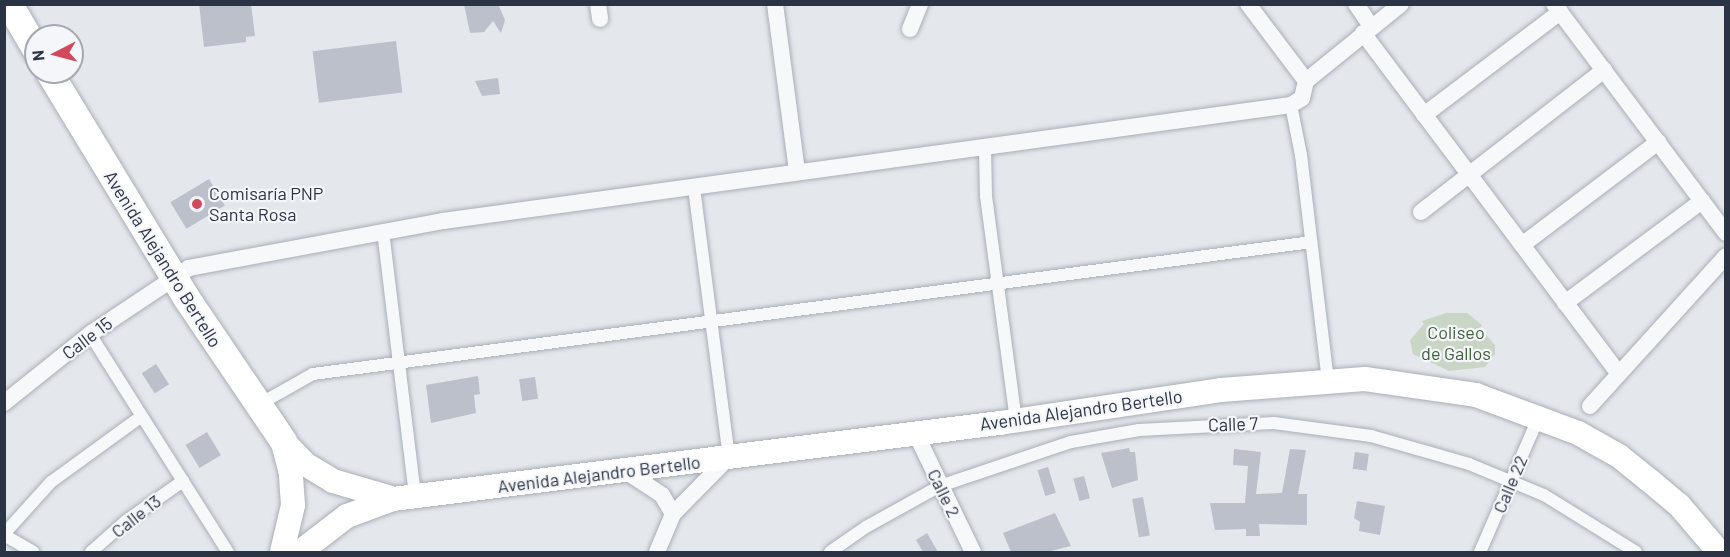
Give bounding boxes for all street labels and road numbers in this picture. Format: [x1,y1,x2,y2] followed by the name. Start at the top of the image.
[100,167,226,351] street label: Avenida Alejandro Bertello
[58,312,116,364] street label: Calle 15
[978,385,1184,435] street label: Avenida Alejandro Bertello
[1208,412,1258,436] street label: Calle 7
[496,451,702,497] street label: Avenida Alejandro Bertello
[1488,452,1532,516] street label: Calle 22
[923,465,965,521] street label: Calle 2
[107,490,165,542] street label: Calle 13

